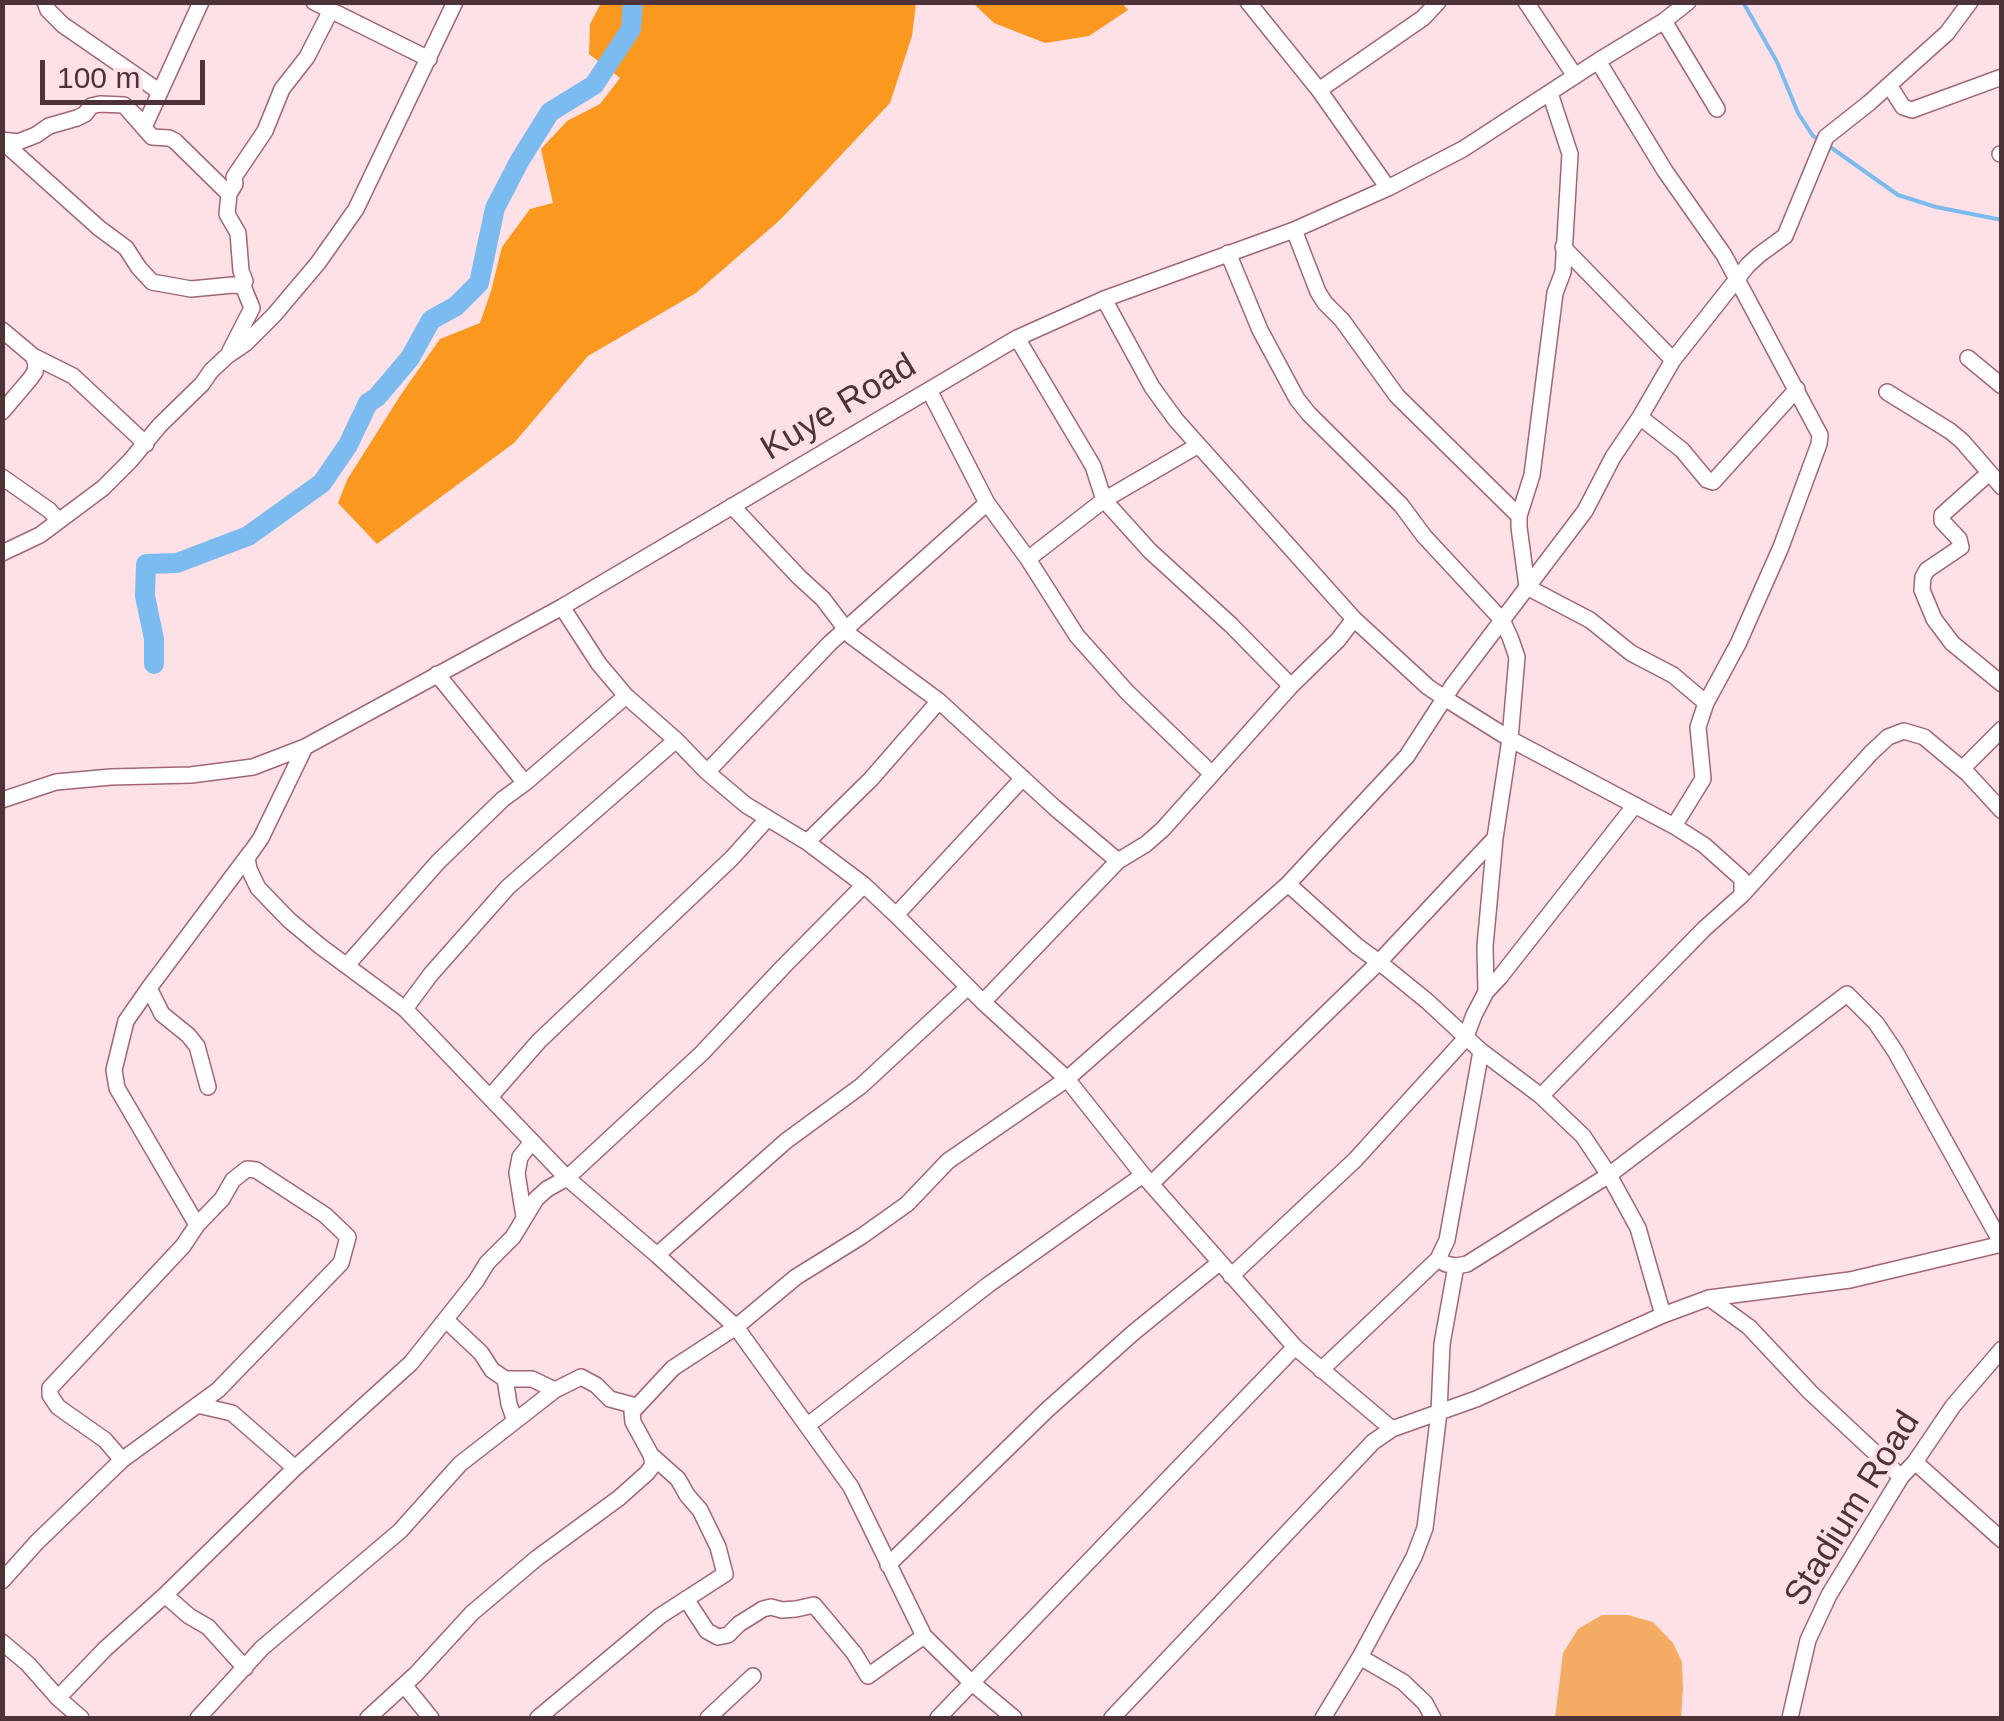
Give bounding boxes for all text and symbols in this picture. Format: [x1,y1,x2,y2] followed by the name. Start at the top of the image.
[45,40,210,102] scale bar
[57,61,140,94] text: 100 m
[754,345,924,471] street label: Kuye Road
[1776,1404,1930,1614] street label: Stadium Road

